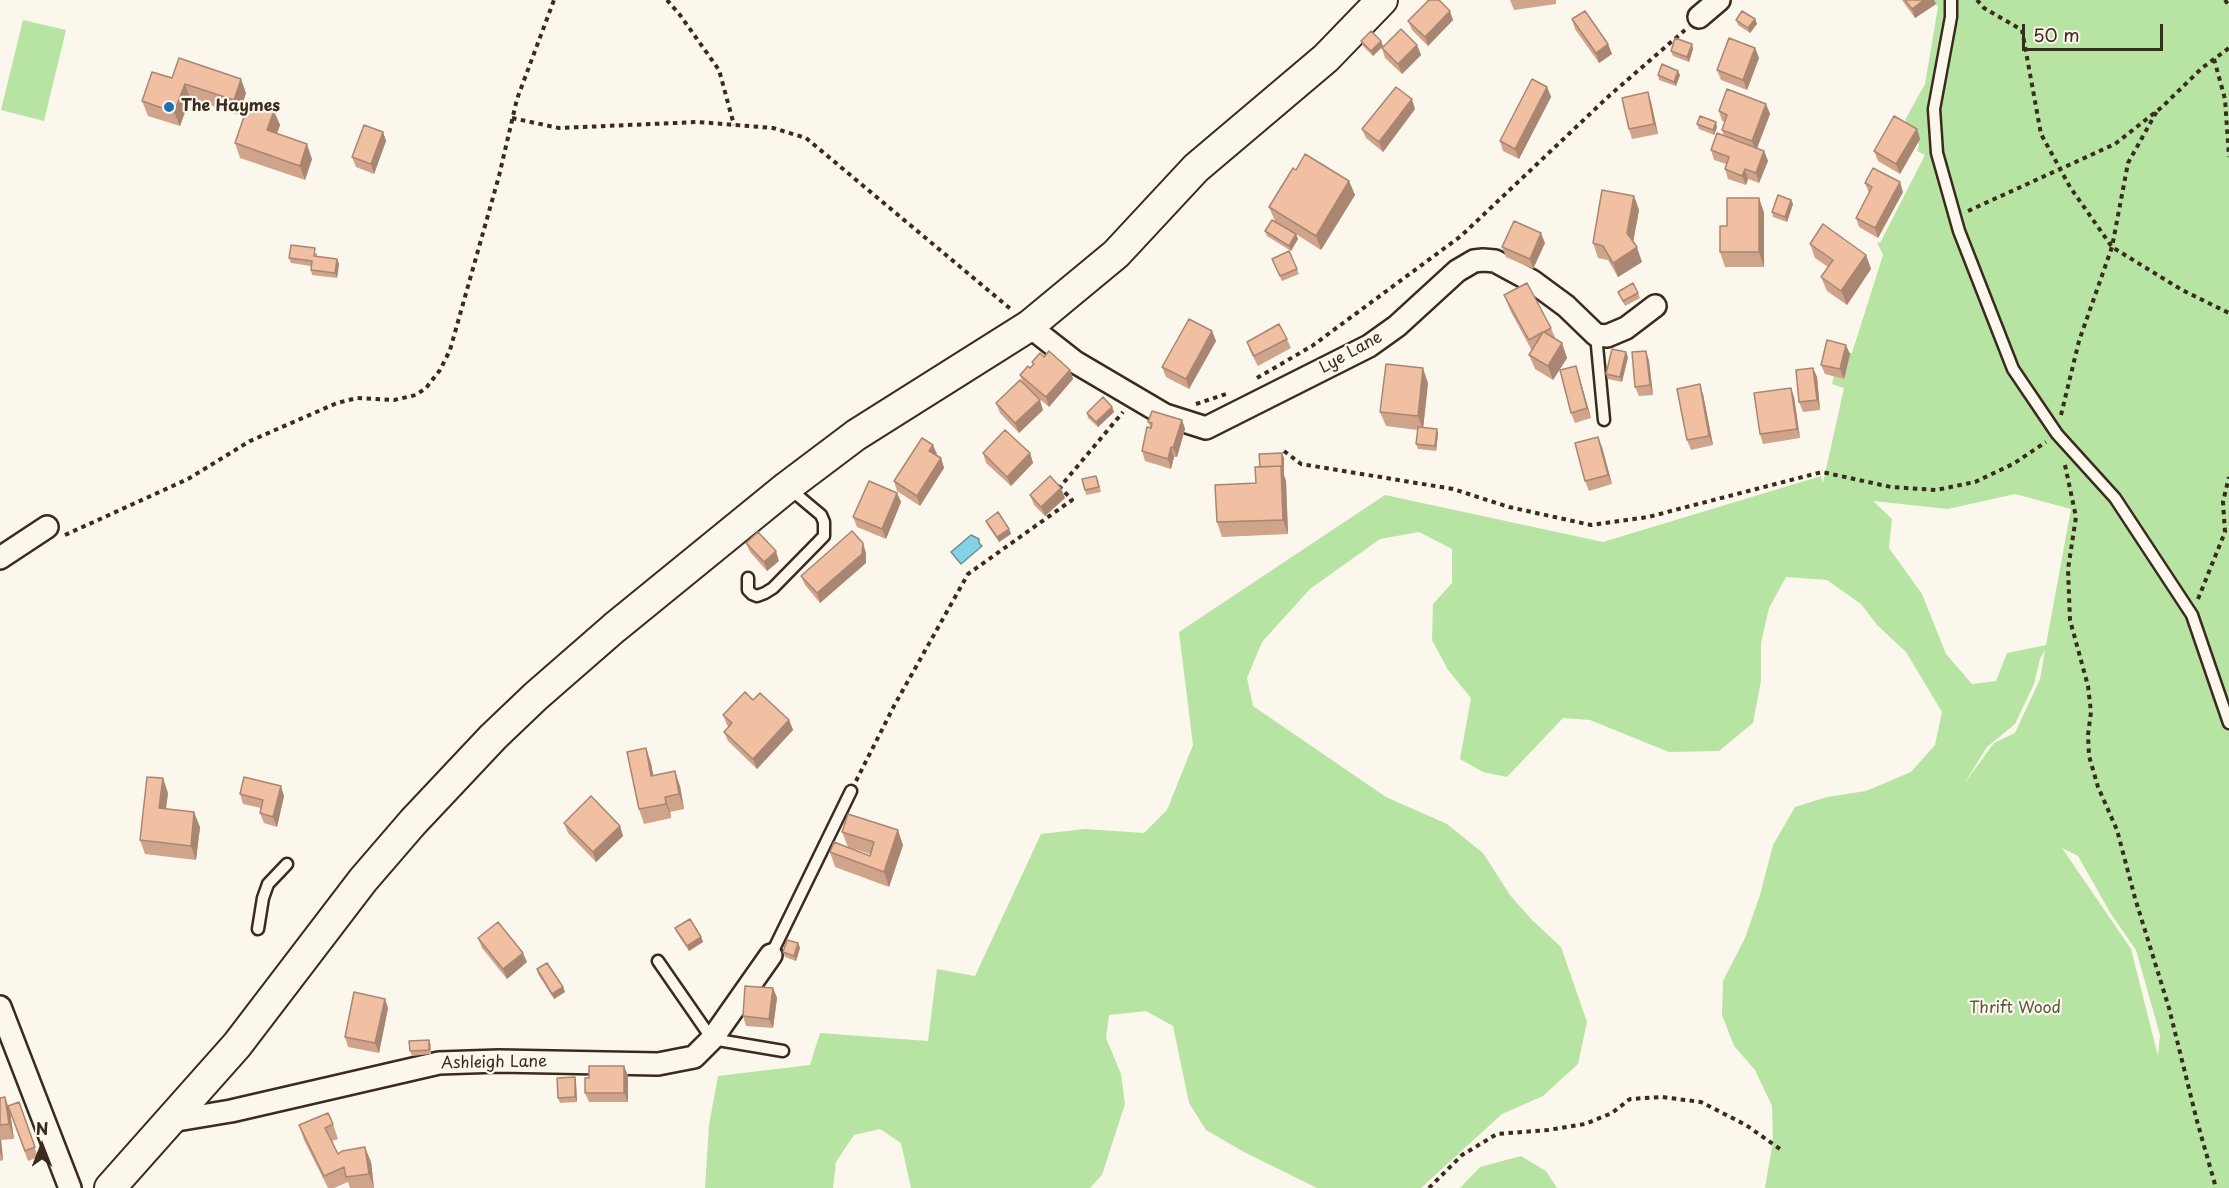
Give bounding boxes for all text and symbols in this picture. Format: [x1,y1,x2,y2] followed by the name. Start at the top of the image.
[2025,12,2166,50] scale bar
[2033,21,2080,48] text: 50 m
[181,97,280,117] place label: The Haymes
[162,100,176,114] marker: The Haymes
[1316,328,1386,378] street label: Lye Lane
[1969,999,2061,1019] park label: Thrift Wood
[441,1052,547,1074] street label: Ashleigh Lane
[12,1116,72,1176] north arrow
[36,1116,48,1140] text: N

